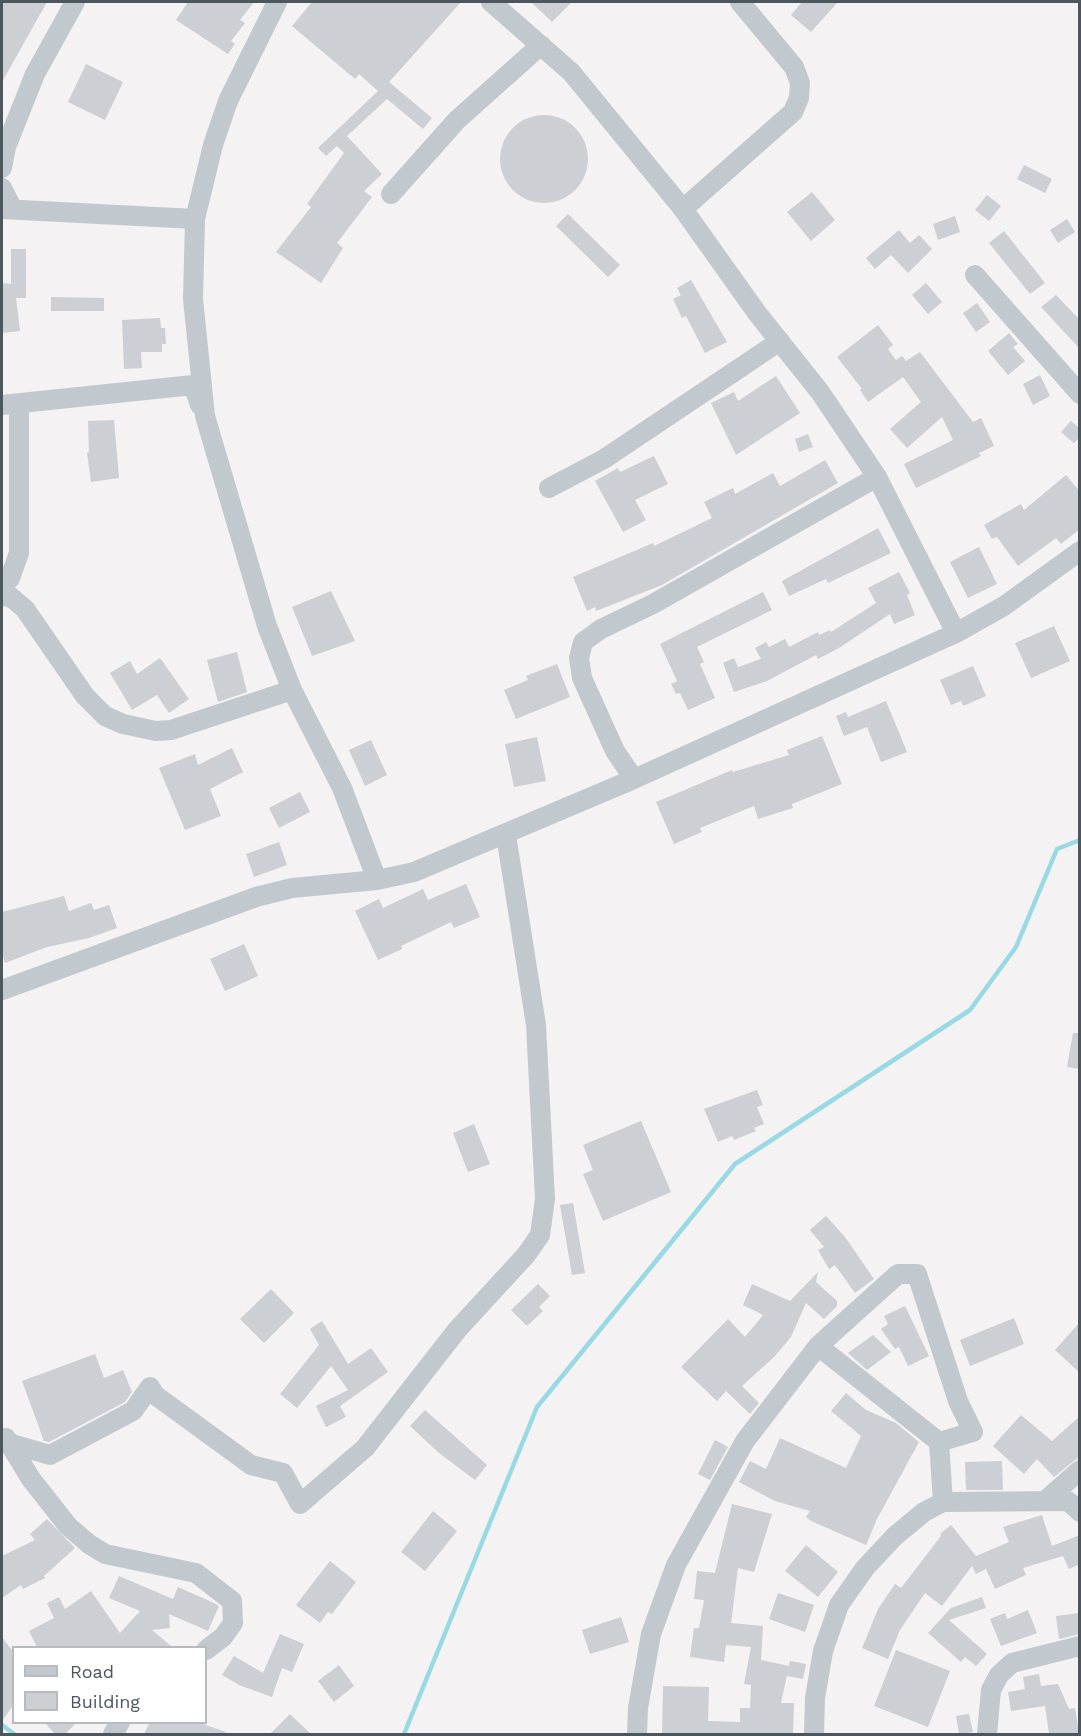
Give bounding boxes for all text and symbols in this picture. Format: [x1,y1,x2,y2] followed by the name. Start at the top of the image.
[12,1646,207,1724] legend
[70,1661,114,1682] text: Road
[70,1691,140,1712] text: Building

